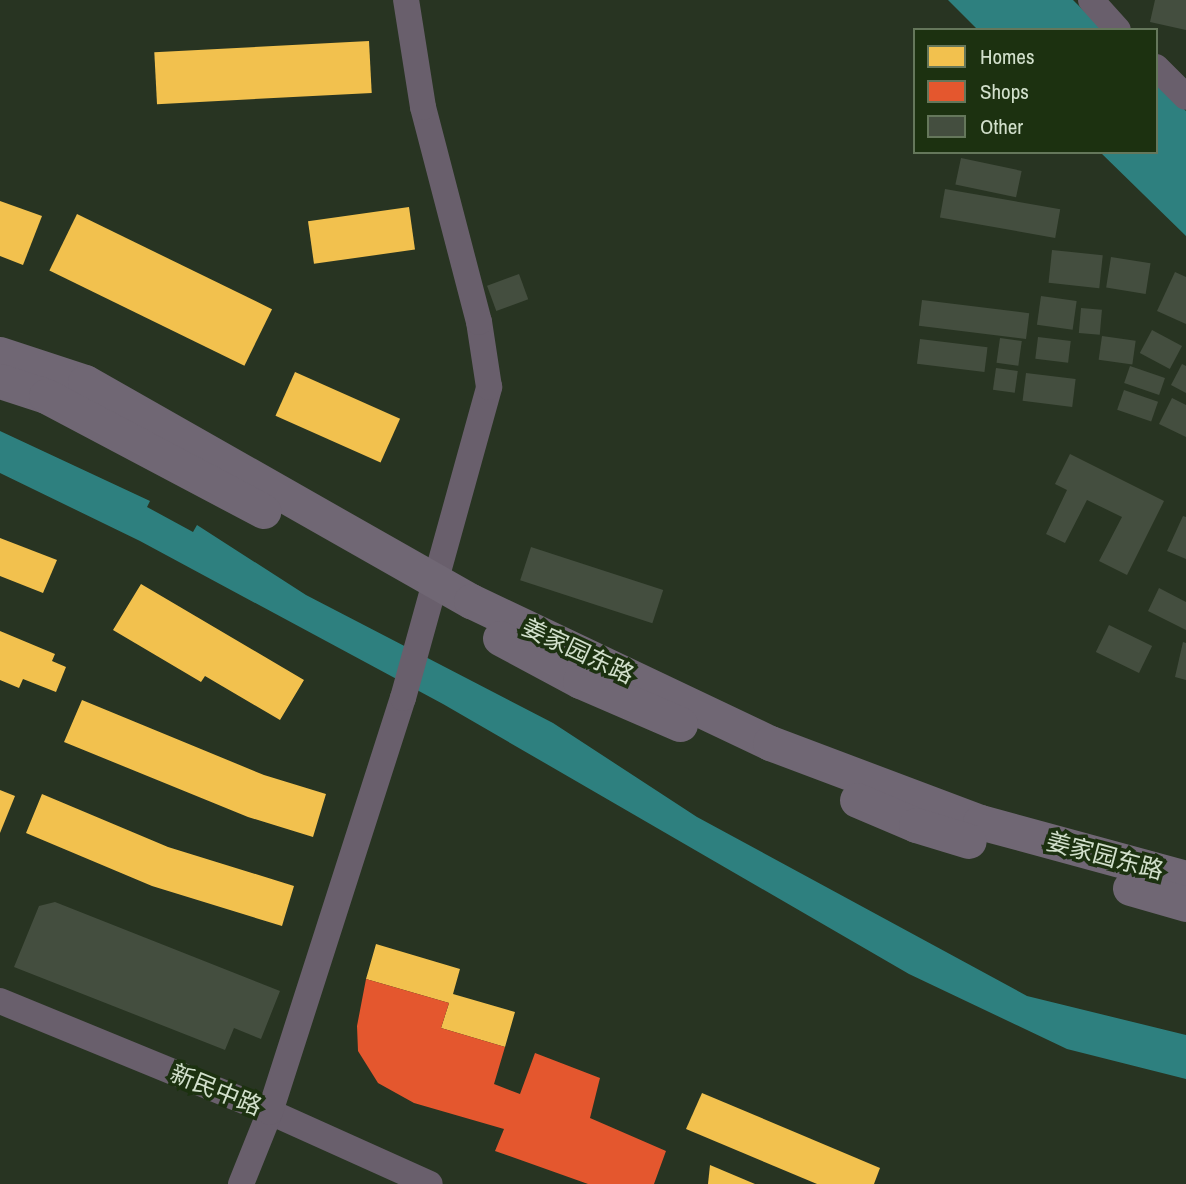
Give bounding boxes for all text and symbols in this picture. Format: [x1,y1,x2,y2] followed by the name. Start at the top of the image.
[913,28,1158,154] legend
[980,42,1035,71] text: Homes
[980,77,1029,106] text: Shops
[980,112,1023,141] text: Other
[518,613,638,689] street label: 姜家园东路
[1043,827,1167,885] street label: 姜家园东路
[166,1059,266,1121] street label: 新民中路

